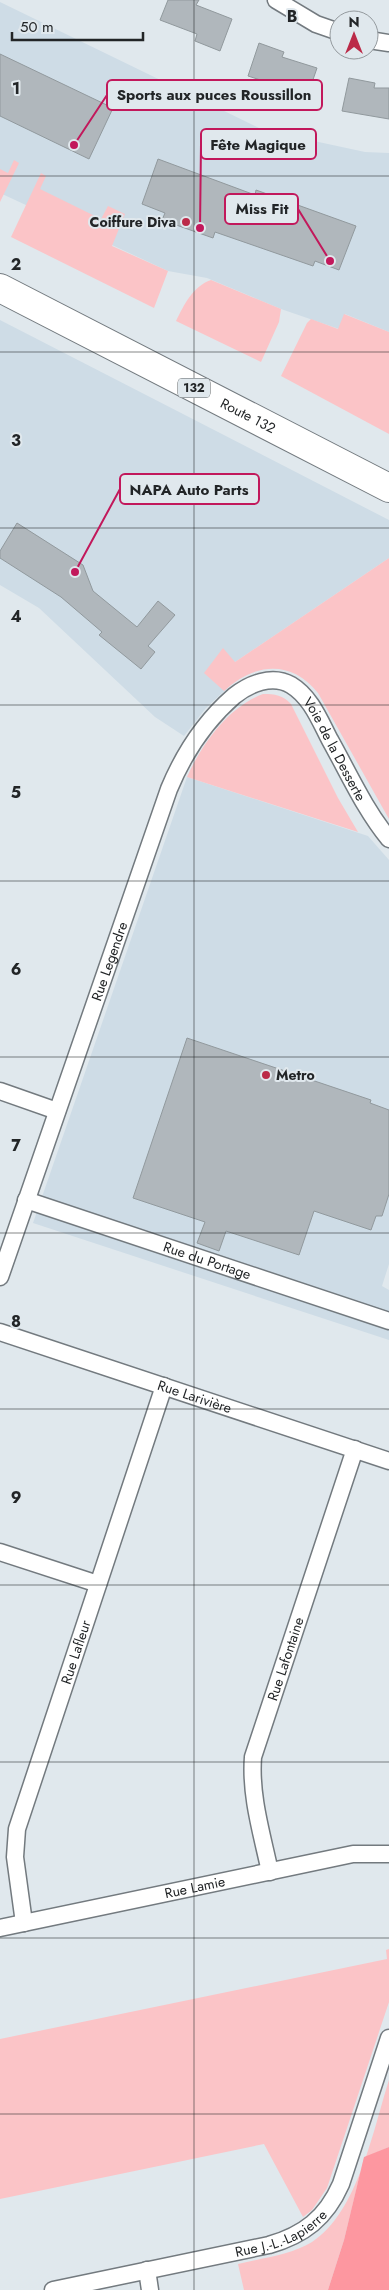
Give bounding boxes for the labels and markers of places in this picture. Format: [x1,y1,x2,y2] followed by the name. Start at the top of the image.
[107,80,322,110] callout: Sports aux puces Roussillon
[201,129,316,159] callout: Fête Magique
[225,194,298,224] callout: Miss Fit
[90,212,176,232] place label: Coiffure Diva
[180,216,192,228] marker: Coiffure Diva
[120,474,259,504] callout: NAPA Auto Parts
[276,1065,315,1085] place label: Metro
[260,1069,272,1081] marker: Metro

